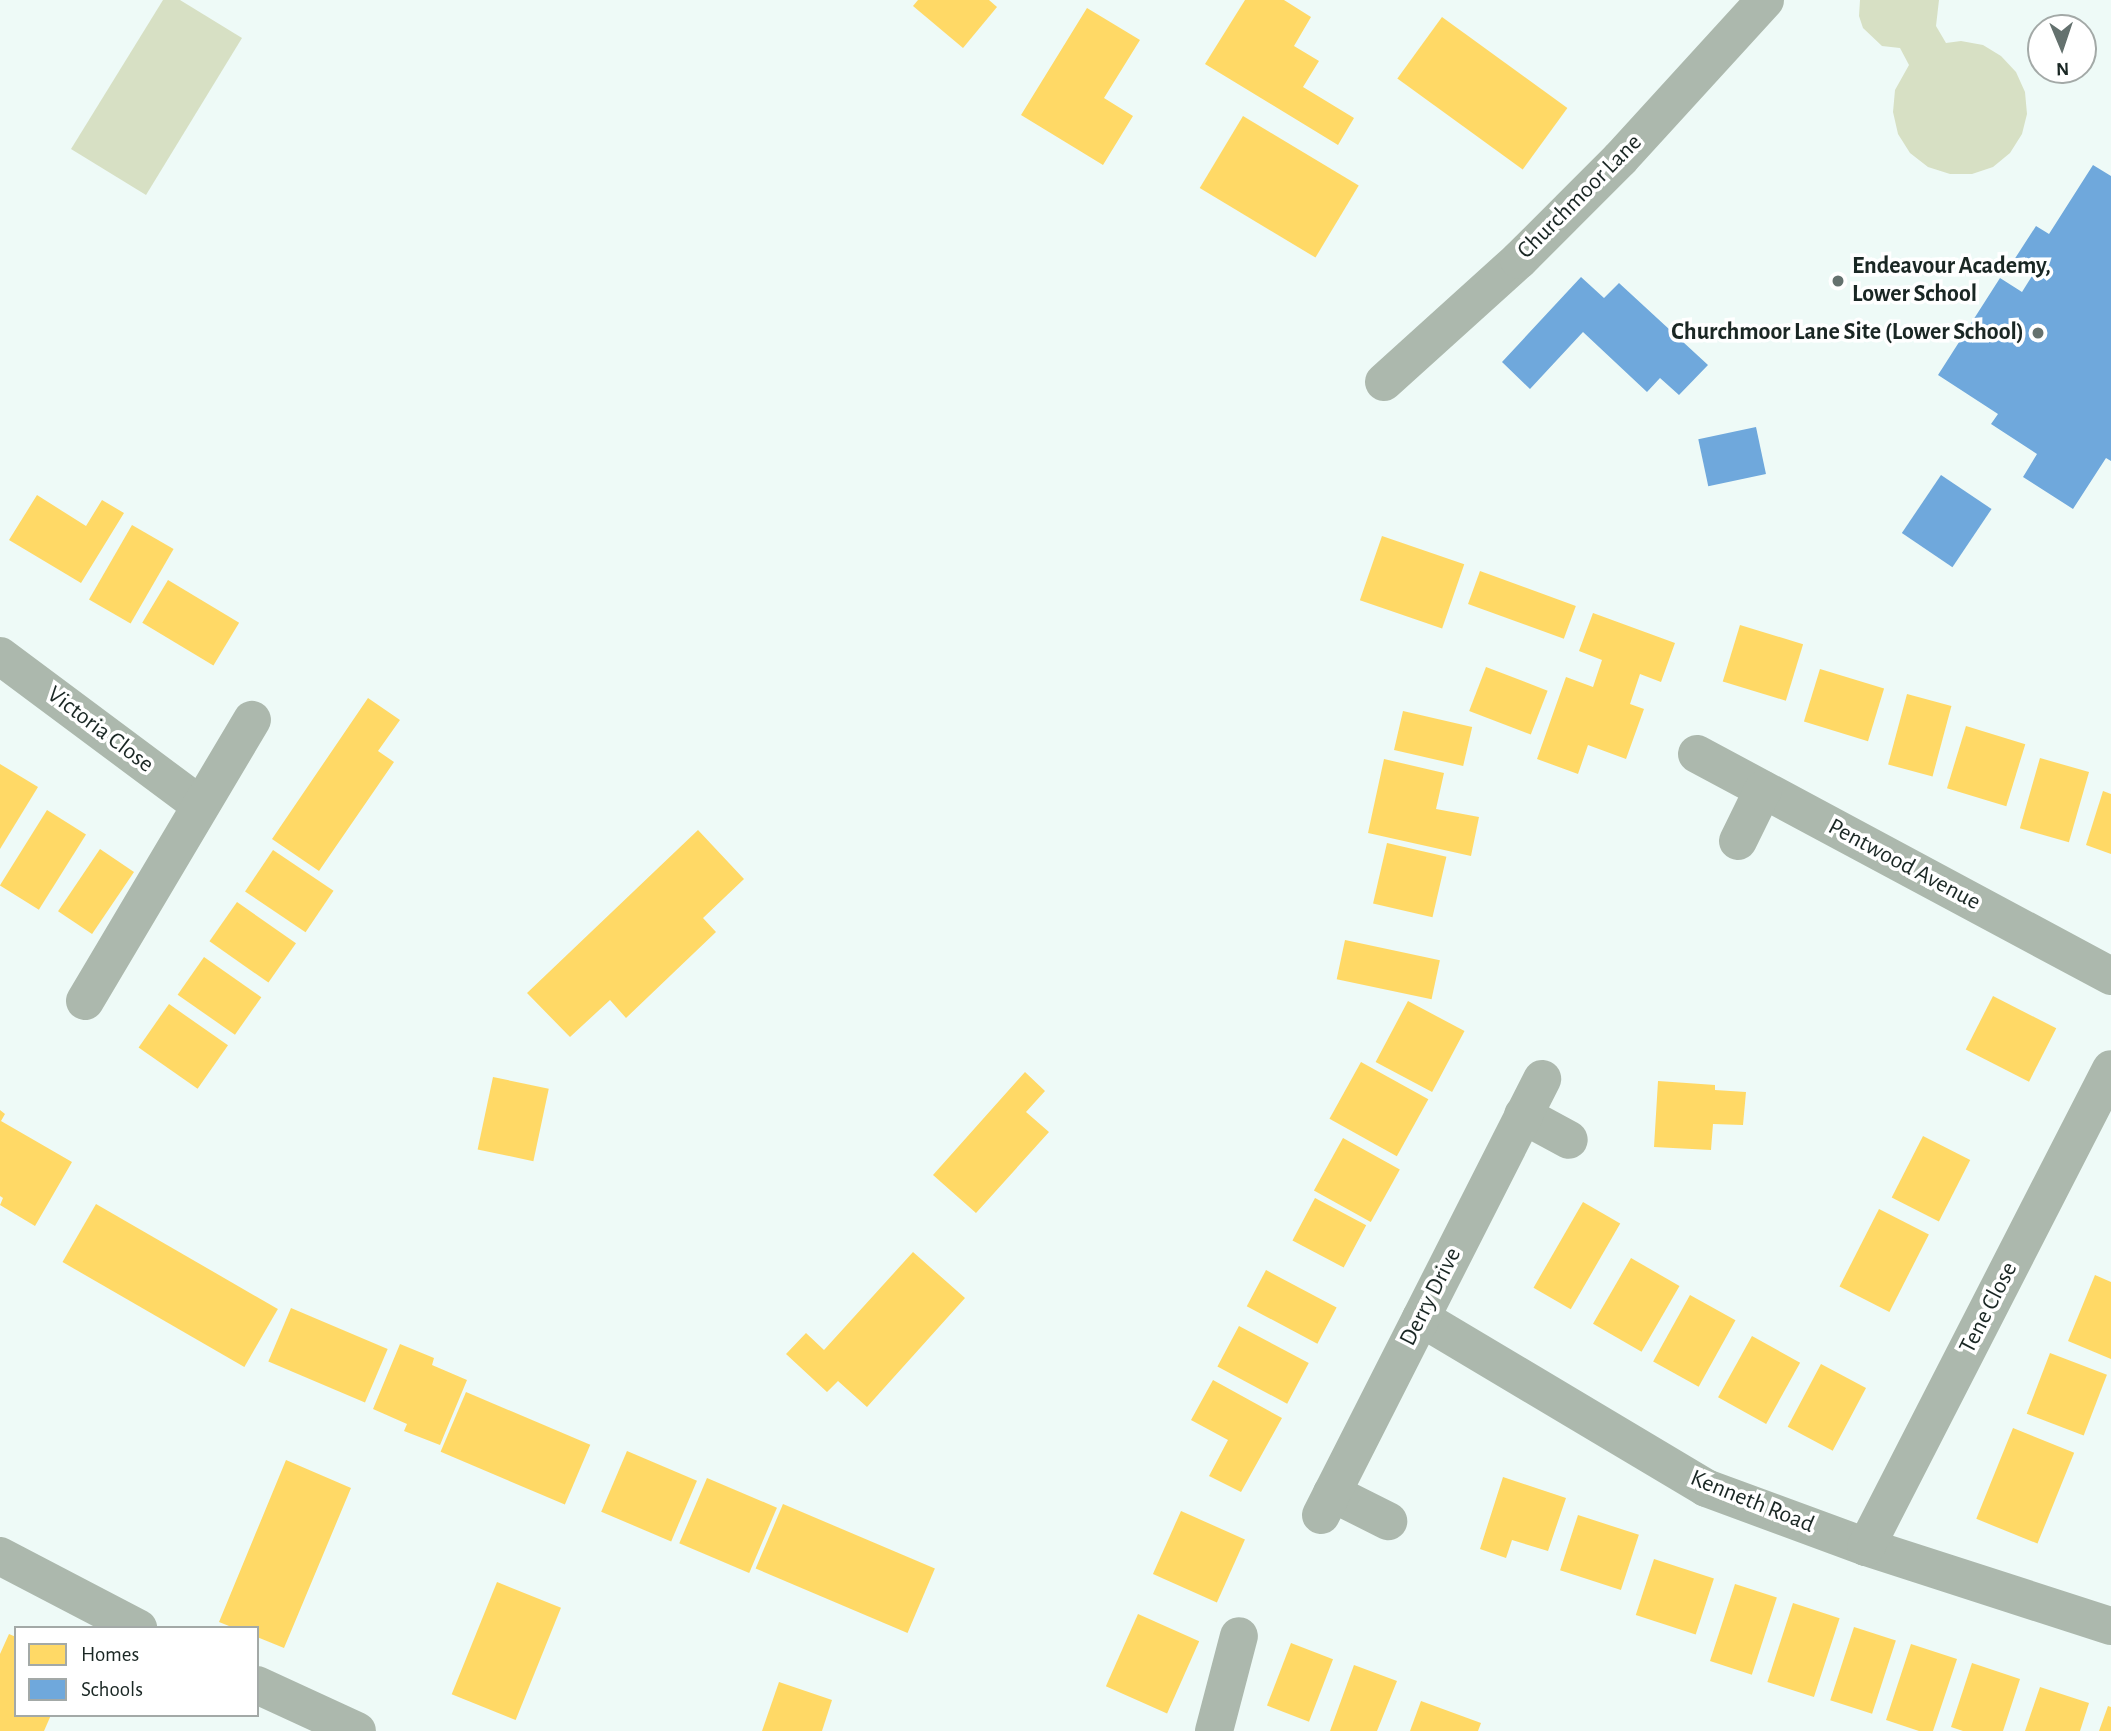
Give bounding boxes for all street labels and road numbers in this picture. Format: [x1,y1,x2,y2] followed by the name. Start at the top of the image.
[1512,129,1648,265] street label: Churchmoor Lane
[41,681,159,779] street label: Victoria Close
[1823,813,1985,917] street label: Pentwood Avenue
[1394,1243,1468,1351] street label: Derry Drive
[1954,1257,2024,1359] street label: Tene Close
[1686,1464,1818,1540] street label: Kenneth Road

